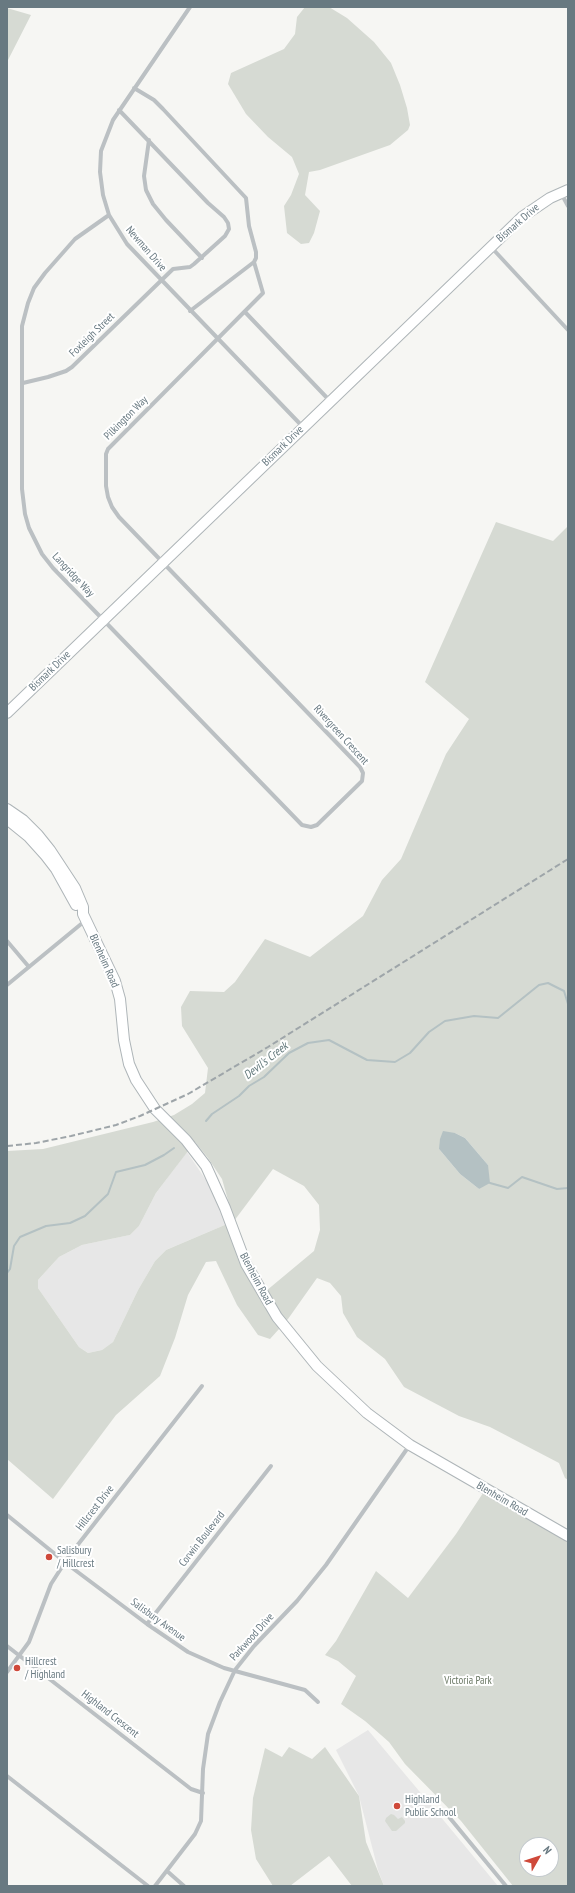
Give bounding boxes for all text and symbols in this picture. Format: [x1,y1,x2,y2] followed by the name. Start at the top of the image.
[494,201,542,245] street label: Bismark Drive
[123,224,169,274] street label: Newman Drive
[67,310,117,360] street label: Foxleigh Street
[101,393,151,443] street label: Pilkington Way
[260,423,306,469] street label: Bismark Drive
[49,550,97,600] street label: Langridge Way
[27,648,73,694] street label: Bismark Drive
[311,702,371,768] street label: Rivergreen Crescent
[86,932,122,990] street label: Blenheim Road
[241,1039,291,1083] water label: Devil's Creek
[237,1251,275,1307] street label: Blenheim Road
[474,1479,530,1519] street label: Blenheim Road
[73,1483,117,1533] street label: Hillcrest Drive
[176,1509,228,1569] street label: Corwin Boulevard
[57,1544,94,1570] place label: Salisbury / Hillcrest
[44,1552,54,1562] marker: Salisbury / Hillcrest
[128,1596,188,1644] street label: Salisbury Avenue
[227,1611,277,1663] street label: Parkwood Drive
[25,1655,65,1681] place label: Hillcrest / Highland
[12,1663,22,1673] marker: Hillcrest / Highland
[444,1674,492,1688] park label: Victoria Park
[79,1688,141,1740] street label: Highland Crescent
[405,1793,456,1819] place label: Highland Public School
[392,1801,402,1811] marker: Highland Public School
[519,1837,559,1877] north arrow
[540,1843,555,1857] text: N

